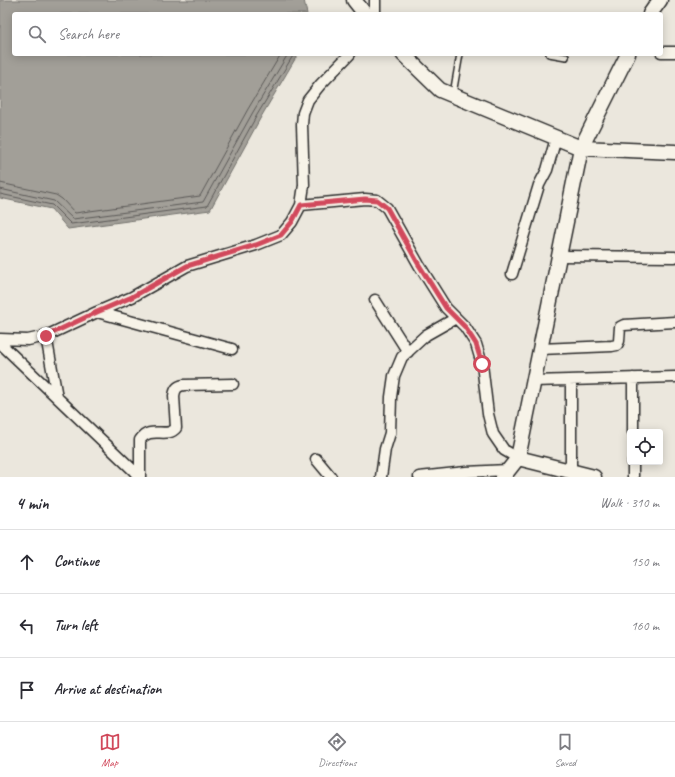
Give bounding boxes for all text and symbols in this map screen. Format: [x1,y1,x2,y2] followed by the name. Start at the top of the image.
[12,12,663,56] search box
[26,23,48,45] icon: search
[58,25,119,44] text: Search here
[37,327,55,345] route end
[473,355,491,373] route start
[627,429,663,465] map controls
[627,429,663,465] button: locate
[16,493,49,514] text: 4 min
[600,495,659,511] text: Walk · 310 m
[16,551,38,573] icon: ahead
[54,552,99,571] text: Continue
[631,554,659,570] text: 150 m
[16,615,38,637] icon: left
[54,616,97,635] text: Turn left
[631,618,659,634] text: 160 m
[16,679,38,701] icon: arrive
[54,680,161,699] text: Arrive at destination
[99,731,121,769] tab: Map
[318,731,357,769] tab: Directions
[554,731,576,769] tab: Saved

